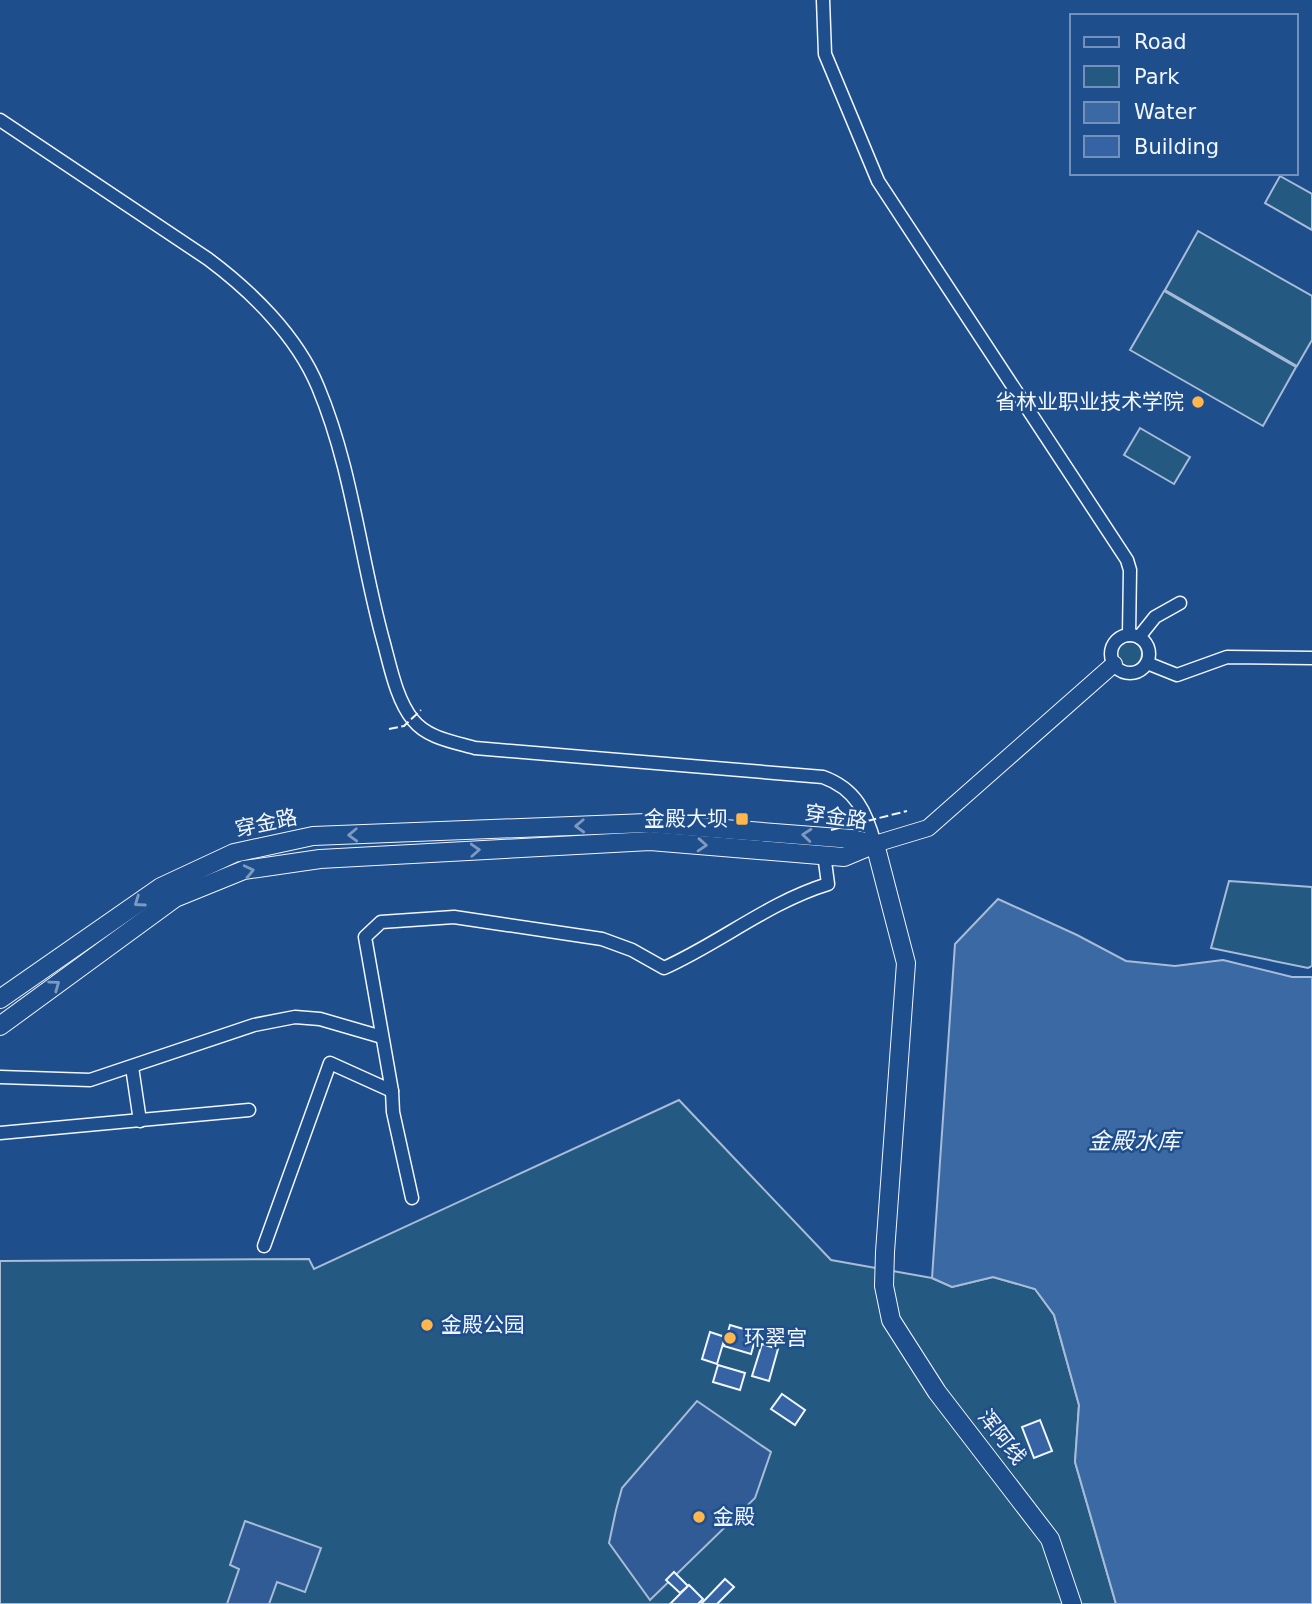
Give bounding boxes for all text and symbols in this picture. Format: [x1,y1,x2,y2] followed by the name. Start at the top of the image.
[1070,14,1298,175] legend
[1134,30,1187,54] text: Road
[1134,65,1180,89] text: Park
[1134,100,1196,124] text: Water
[1134,135,1219,159] text: Building
[995,390,1184,414] place label: 省林业职业技术学院
[1190,394,1206,410] marker: 省林业职业技术学院
[803,801,869,833] street label: 穿金路
[233,805,299,841] street label: 穿金路
[644,807,728,831] place label: 金殿大坝
[734,811,750,827] marker: 金殿大坝
[574,819,585,834] one-way arrow
[347,827,358,842] one-way arrow
[801,828,812,843] one-way arrow
[697,837,708,852] one-way arrow
[470,843,481,858] one-way arrow
[243,864,255,879] one-way arrow
[134,894,147,906] one-way arrow
[47,981,60,994] one-way arrow
[1088,1128,1184,1154] water label: 金殿水库
[441,1313,525,1337] place label: 金殿公园
[419,1317,435,1333] marker: 金殿公园
[744,1326,807,1350] place label: 环翠宫
[722,1330,738,1346] marker: 环翠宫
[973,1405,1031,1469] street label: 浑阿线
[713,1505,755,1529] place label: 金殿
[691,1509,707,1525] marker: 金殿

